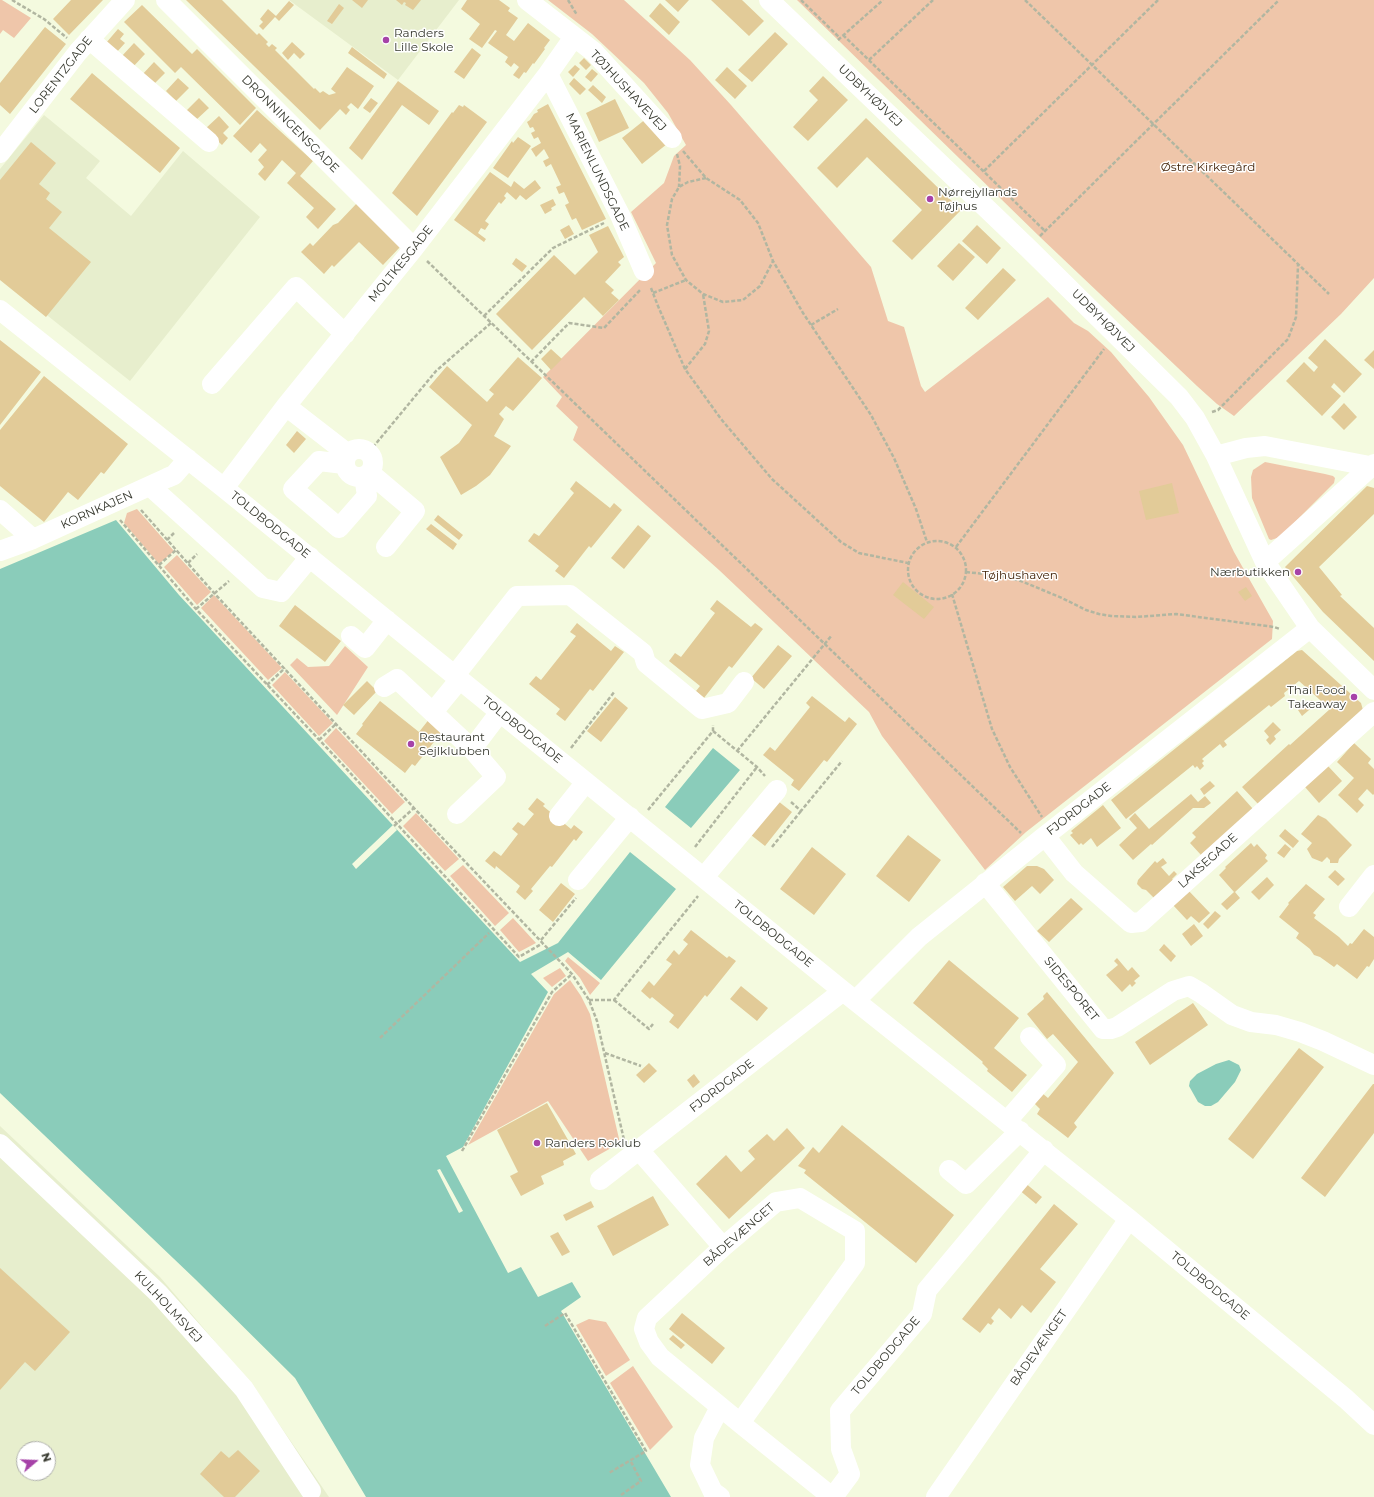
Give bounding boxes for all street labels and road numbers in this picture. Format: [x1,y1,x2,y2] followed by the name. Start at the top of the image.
[26,34,96,116] street label: LORENTZGADE
[587,47,669,135] street label: TØJHUSHAVEVEJ
[835,62,905,130] street label: UDBYHØJVEJ
[238,72,342,176] street label: DRONNINGENSGADE
[562,111,632,233] street label: MARIENLUNDSGADE
[366,223,436,305] street label: MOLTKESGADE
[1068,286,1138,356] street label: UDBYHØJVEJ
[59,488,135,532] street label: KORNKAJEN
[227,488,313,562] street label: TOLDBODGADE
[479,693,565,767] street label: TOLDBODGADE
[1044,779,1114,839] street label: FJORDGADE
[1175,830,1241,892] street label: LAKSEGADE
[730,897,816,971] street label: TOLDBODGADE
[1041,954,1101,1024] street label: SIDESPORET
[687,1056,757,1116] street label: FJORDGADE
[700,1200,778,1270] street label: BÅDEVÆNGET
[1168,1249,1252,1323] street label: TOLDBODGADE
[131,1268,205,1346] street label: KULHOLMSVEJ
[1007,1307,1071,1389] street label: BÅDEVÆNGET
[849,1314,923,1398] street label: TOLDBODGADE

